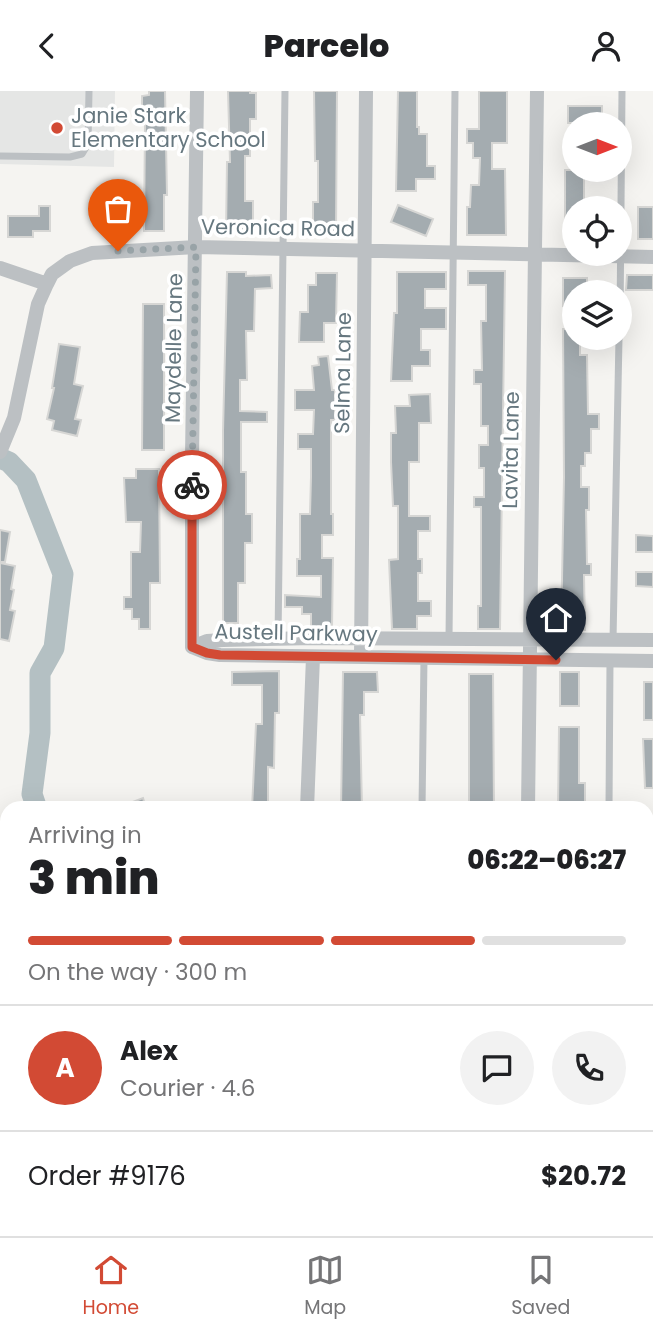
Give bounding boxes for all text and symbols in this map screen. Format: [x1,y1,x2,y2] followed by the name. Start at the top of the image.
[264,23,389,68] text: Parcelo
[28,27,66,65] icon: back
[587,27,625,65] icon: person
[71,101,266,154] place label: Janie Stark Elementary School
[562,112,632,182] north arrow
[562,112,632,350] map controls
[49,120,65,136] marker: Janie Stark Elementary School
[88,179,148,251] pin
[99,190,137,228] icon: bag
[562,196,632,266] button: locate
[201,212,355,243] street label: Veronica Road
[158,273,189,423] street label: Maydelle Lane
[562,280,632,350] button: layers
[327,312,358,434] street label: Selma Lane
[495,391,526,509] street label: Lavita Lane
[157,450,227,520] courier
[173,466,211,504] icon: bike
[526,588,586,660] pin
[537,599,575,637] icon: home
[214,617,378,648] street label: Austell Parkway
[28,819,142,851] text: Arriving in
[467,842,626,878] text: 06:22–06:27
[28,846,160,910] text: 3 min
[28,956,247,988] text: On the way · 300 m
[460,1031,534,1105] button: chat
[552,1031,626,1105] button: phone
[120,1033,178,1069] text: Alex
[55,1050,75,1086] text: A
[120,1072,255,1104] text: Courier · 4.6
[28,1158,186,1194] text: Order #9176
[541,1158,626,1194] text: $20.72
[82,1251,139,1322] tab: Home
[304,1251,346,1322] tab: Map
[511,1251,570,1322] tab: Saved

